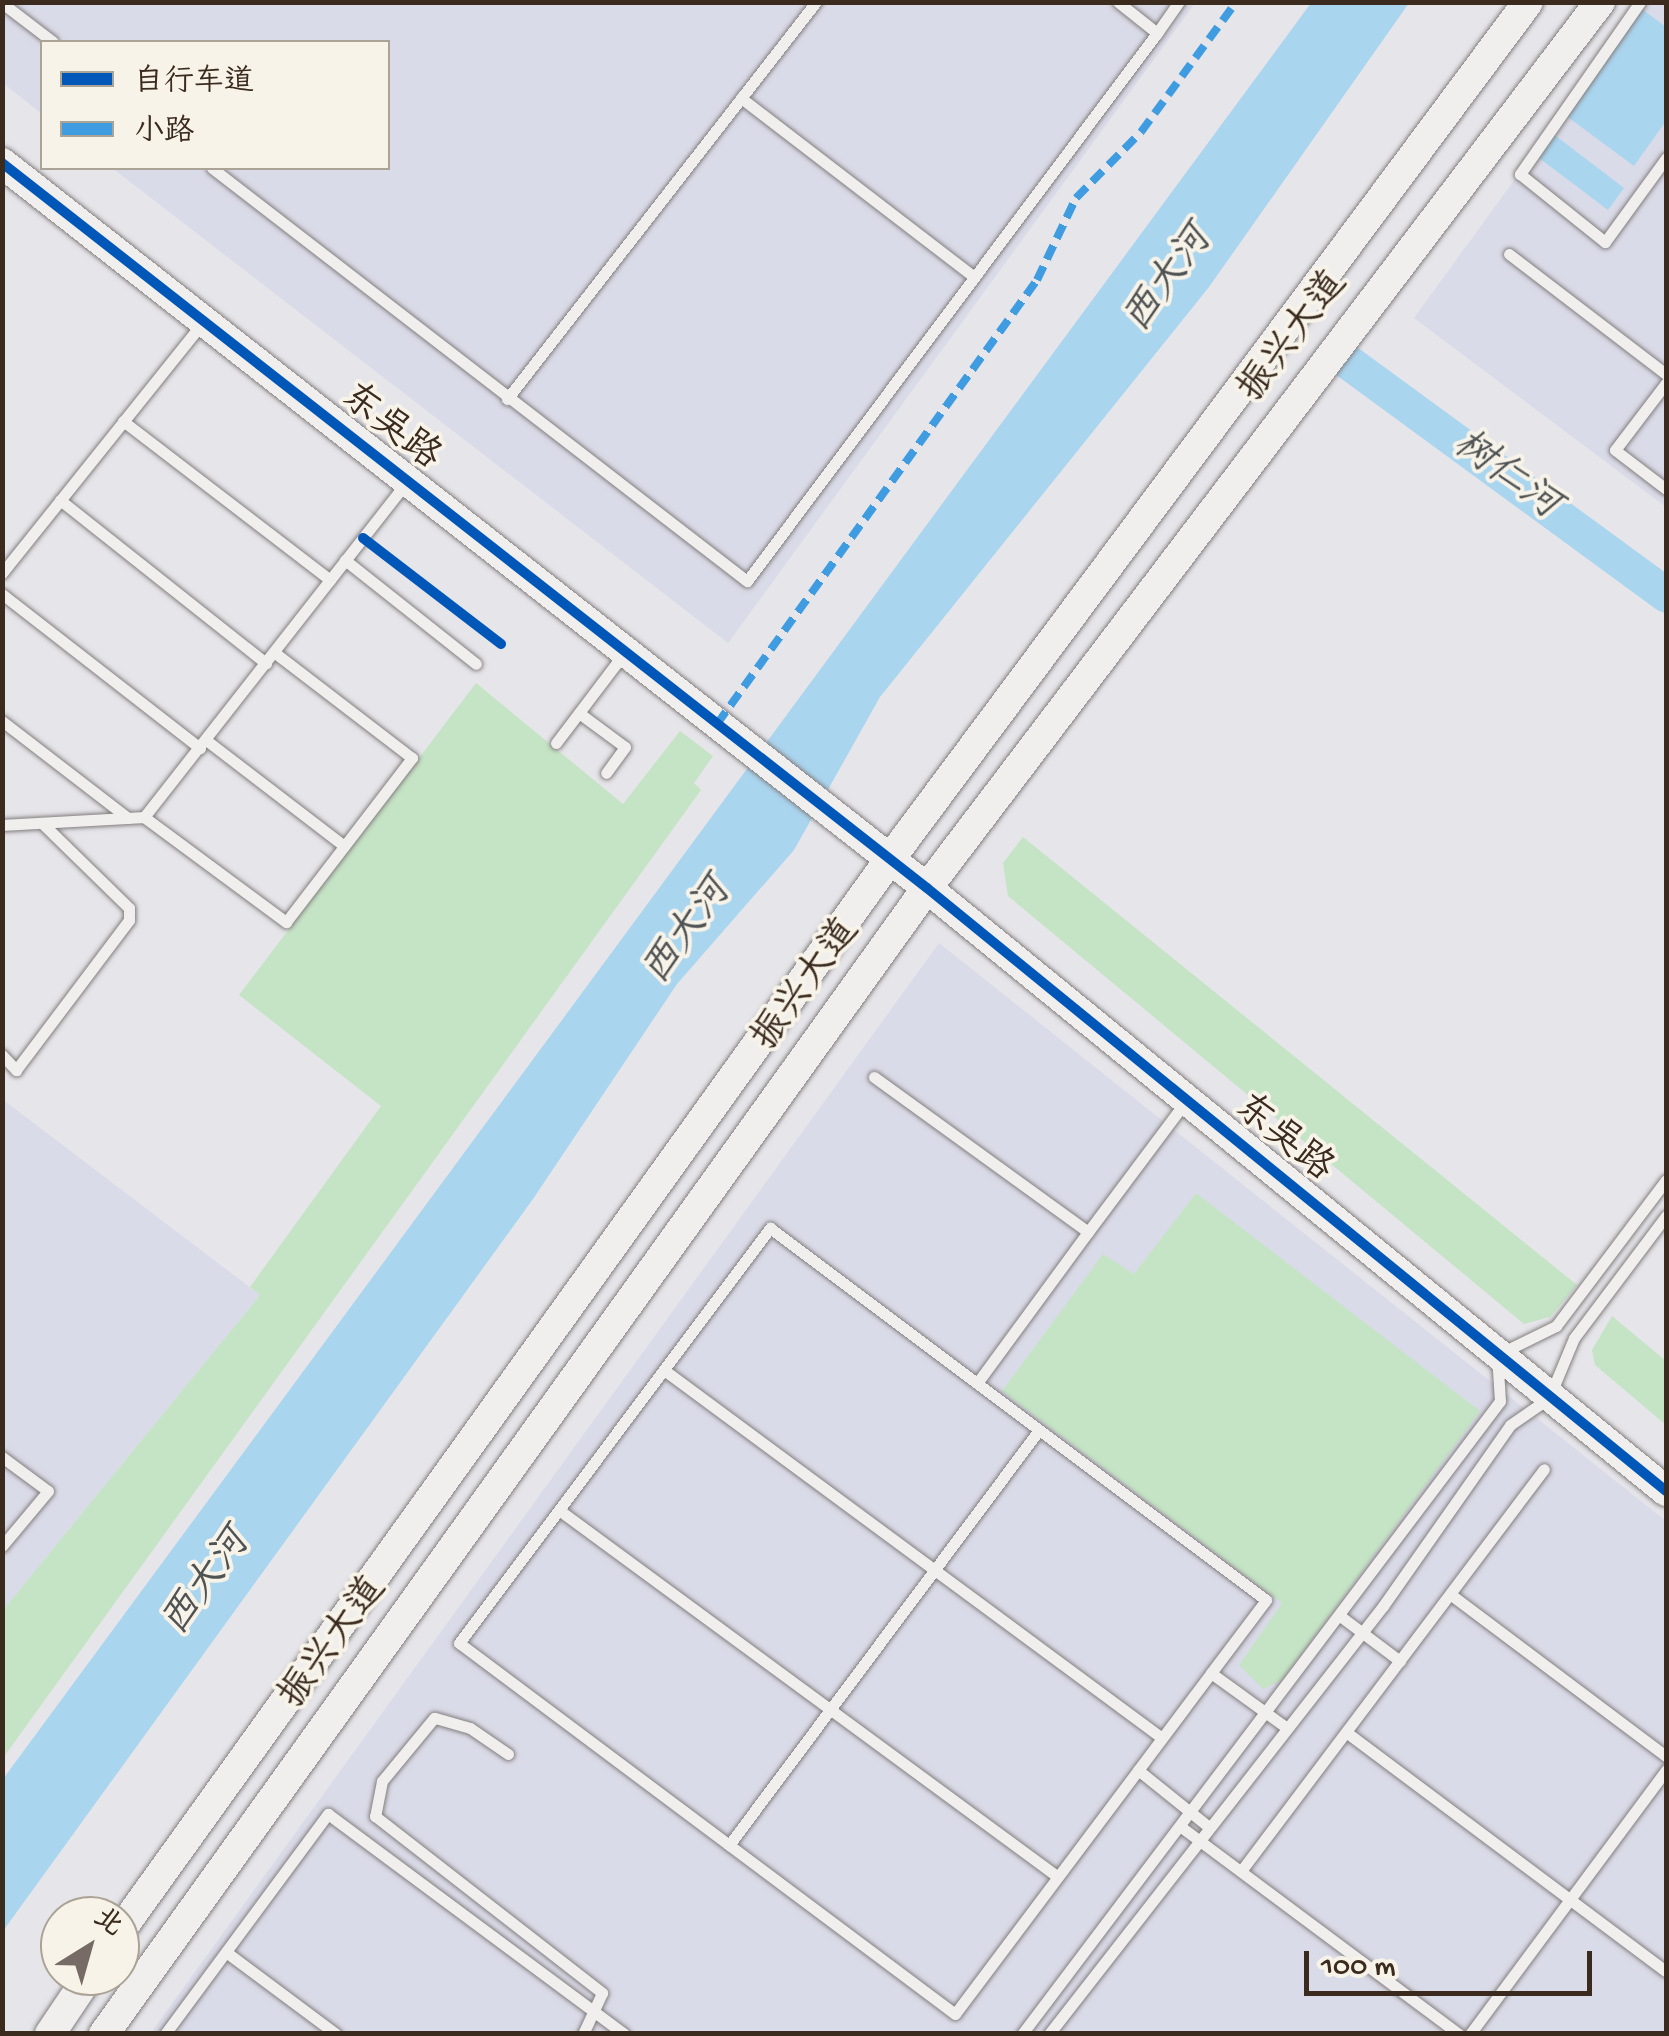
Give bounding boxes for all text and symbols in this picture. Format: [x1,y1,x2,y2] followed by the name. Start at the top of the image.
[40,40,390,170] legend
[134,66,254,101] text: 自行车道
[134,116,194,151] text: 小路
[1115,218,1225,344] water label: 西大河
[1231,264,1359,412] street label: 振兴大道
[330,376,448,482] street label: 东吴路
[1442,422,1568,532] water label: 树仁河
[634,870,744,996] water label: 西大河
[745,911,871,1061] street label: 振兴大道
[1223,1086,1341,1194] street label: 东吴路
[153,1521,263,1647] water label: 西大河
[272,1569,398,1719] street label: 振兴大道
[40,1896,140,1996] north arrow
[86,1902,128,1945] text: 北
[1309,1931,1596,1993] scale bar
[1321,1951,1396,1986] text: 100 m

